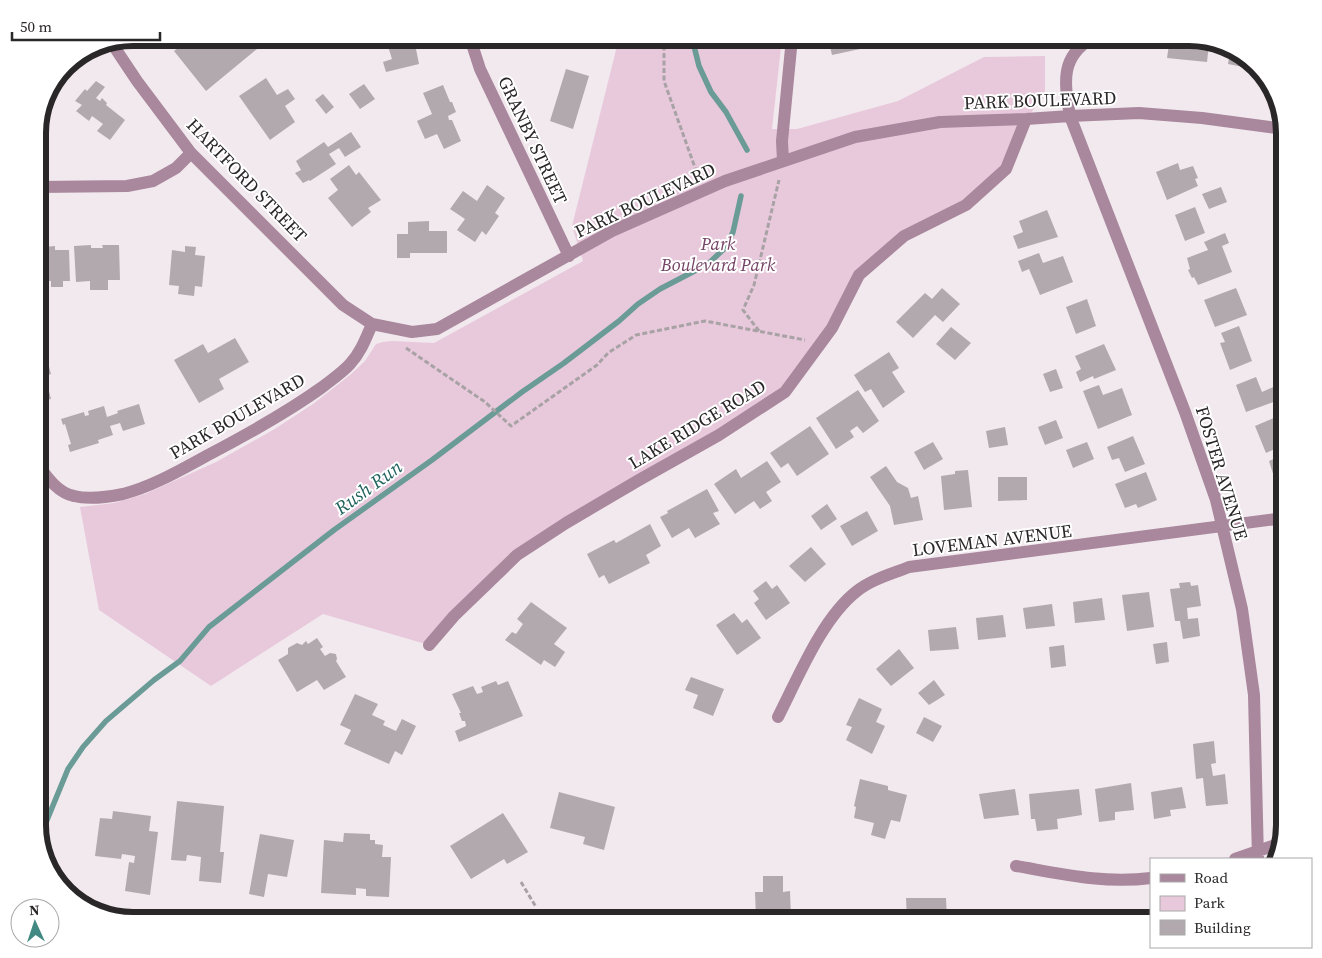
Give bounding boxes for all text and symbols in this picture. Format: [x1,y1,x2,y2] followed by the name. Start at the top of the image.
[12,10,160,42] scale bar
[20,16,52,37] text: 50 m
[492,72,574,208] street label: GRANBY STREET
[963,85,1117,115] street label: PARK BOULEVARD
[181,113,313,248] street label: HARTFORD STREET
[571,156,719,244] street label: PARK BOULEVARD
[660,231,776,277] park label: Park Boulevard Park
[165,367,309,465] street label: PARK BOULEVARD
[624,373,770,475] street label: LAKE RIDGE ROAD
[1190,403,1254,543] street label: FOSTER AVENUE
[328,453,407,521] water label: Rush Run
[911,518,1073,562] street label: LOVEMAN AVENUE
[1150,858,1312,948] legend
[1194,867,1228,888] text: Road
[1194,892,1226,913] text: Park
[10,898,60,948] north arrow
[29,900,40,920] text: N
[1194,917,1251,938] text: Building

